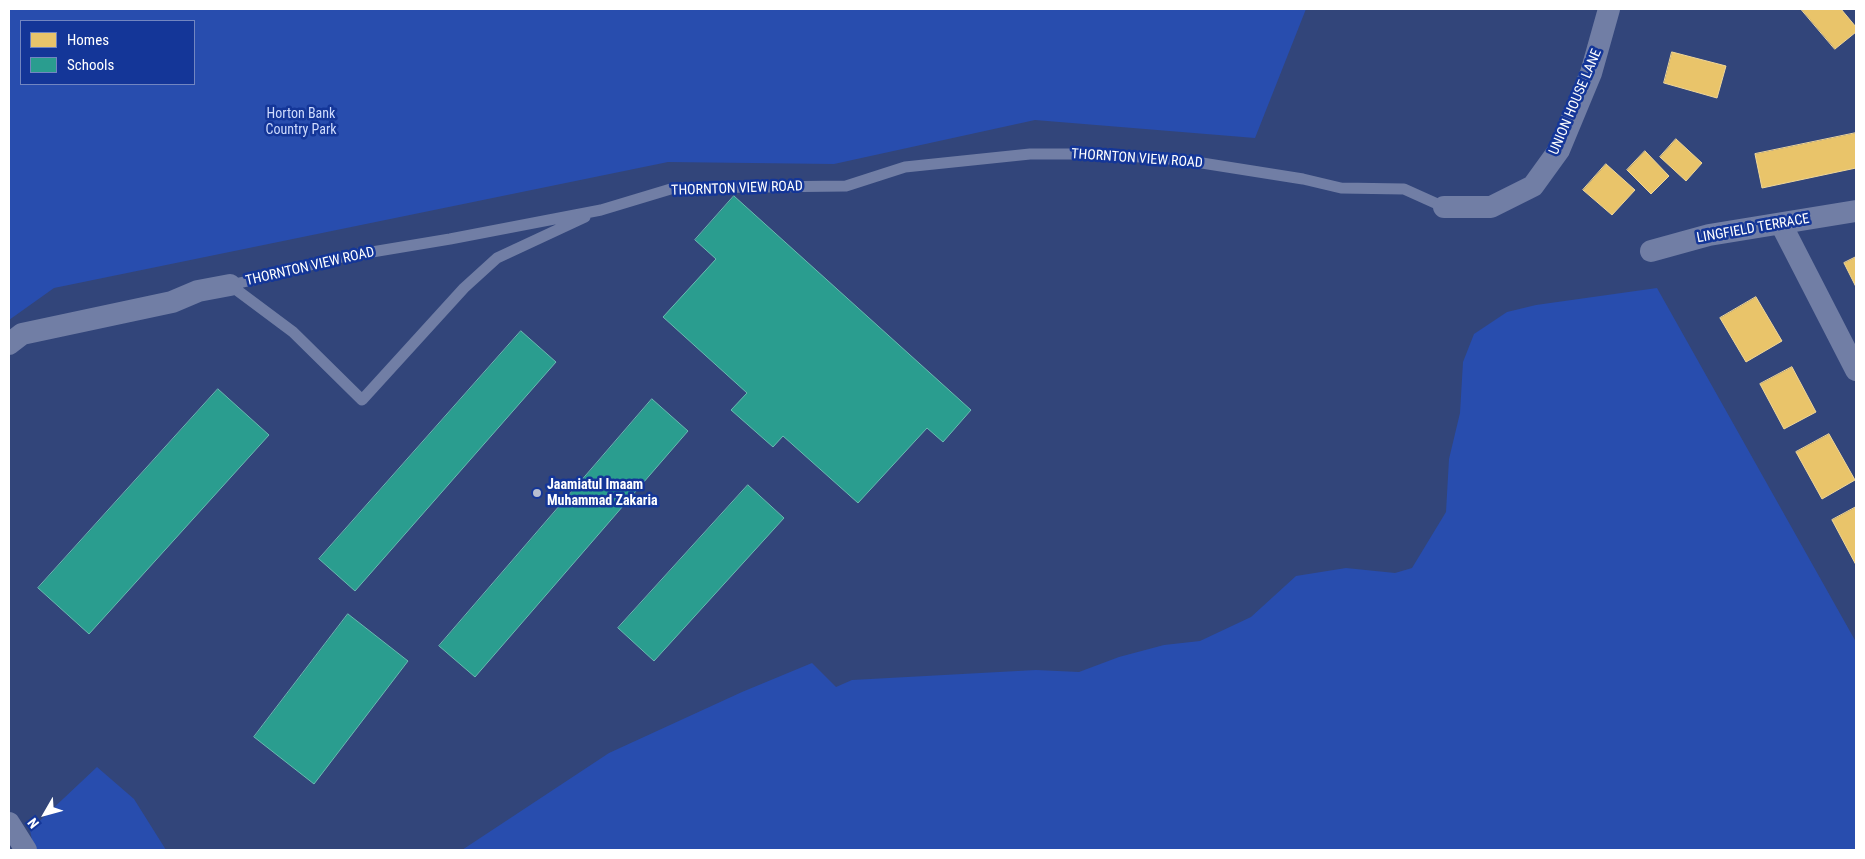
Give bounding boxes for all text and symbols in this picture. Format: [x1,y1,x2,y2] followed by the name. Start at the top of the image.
[20,20,195,85] legend
[67,31,109,49] text: Homes
[1546,47,1606,157] street label: UNION HOUSE LANE
[67,56,114,74] text: Schools
[265,106,337,138] park label: Horton Bank Country Park
[1071,146,1203,172] street label: THORNTON VIEW ROAD
[671,178,803,200] street label: THORNTON VIEW ROAD
[1695,211,1811,247] street label: LINGFIELD TERRACE
[244,244,376,290] street label: THORNTON VIEW ROAD
[547,477,658,510] place label: Jaamiatul Imaam Muhammad Zakaria
[531,487,543,499] marker: Jaamiatul Imaam Muhammad Zakaria
[20,789,70,839] north arrow
[24,815,42,832] text: N

